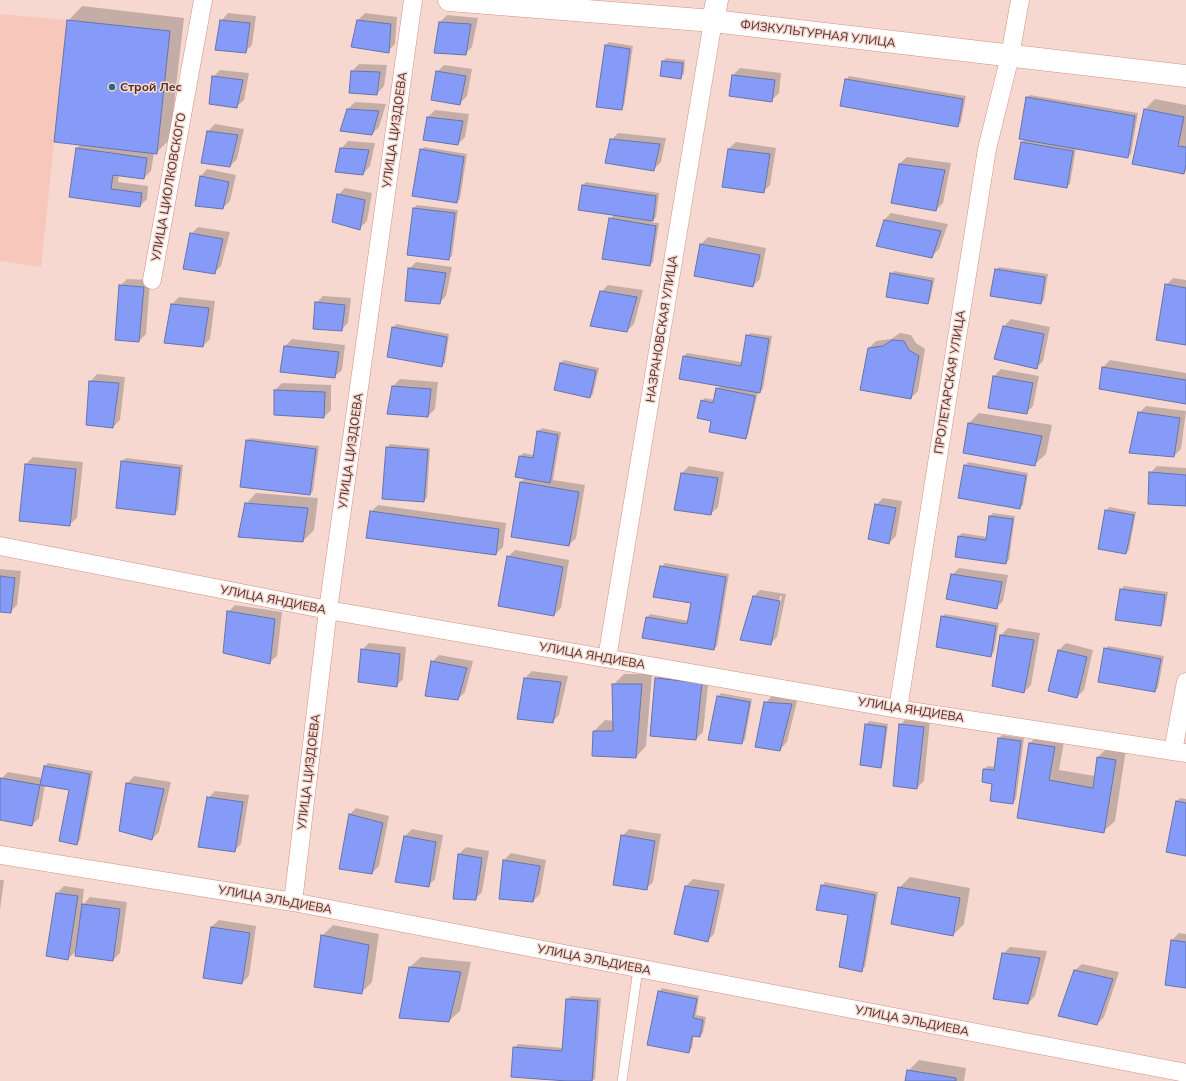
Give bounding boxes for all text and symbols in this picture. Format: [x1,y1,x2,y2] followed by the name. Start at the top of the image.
[740,17,896,51] street label: ФИЗКУЛЬТУРНАЯ УЛИЦА
[380,71,410,189] street label: УЛИЦА ЦИЗДОЕВА
[120,80,182,94] place label: Строй Лес
[107,82,117,92] marker: Строй Лес
[149,111,189,263] street label: УЛИЦА ЦИОЛКОВСКОГО
[643,254,681,404] street label: НАЗРАНОВСКАЯ УЛИЦА
[932,309,968,455] street label: ПРОЛЕТАРСКАЯ УЛИЦА
[336,392,366,510] street label: УЛИЦА ЦИЗДОЕВА
[219,583,327,617] street label: УЛИЦА ЯНДИЕВА
[538,640,646,672] street label: УЛИЦА ЯНДИЕВА
[857,694,965,726] street label: УЛИЦА ЯНДИЕВА
[295,713,323,831] street label: УЛИЦА ЦИЗДОЕВА
[217,883,333,917] street label: УЛИЦА ЭЛЬДИЕВА
[536,942,652,978] street label: УЛИЦА ЭЛЬДИЕВА
[854,1003,970,1039] street label: УЛИЦА ЭЛЬДИЕВА

